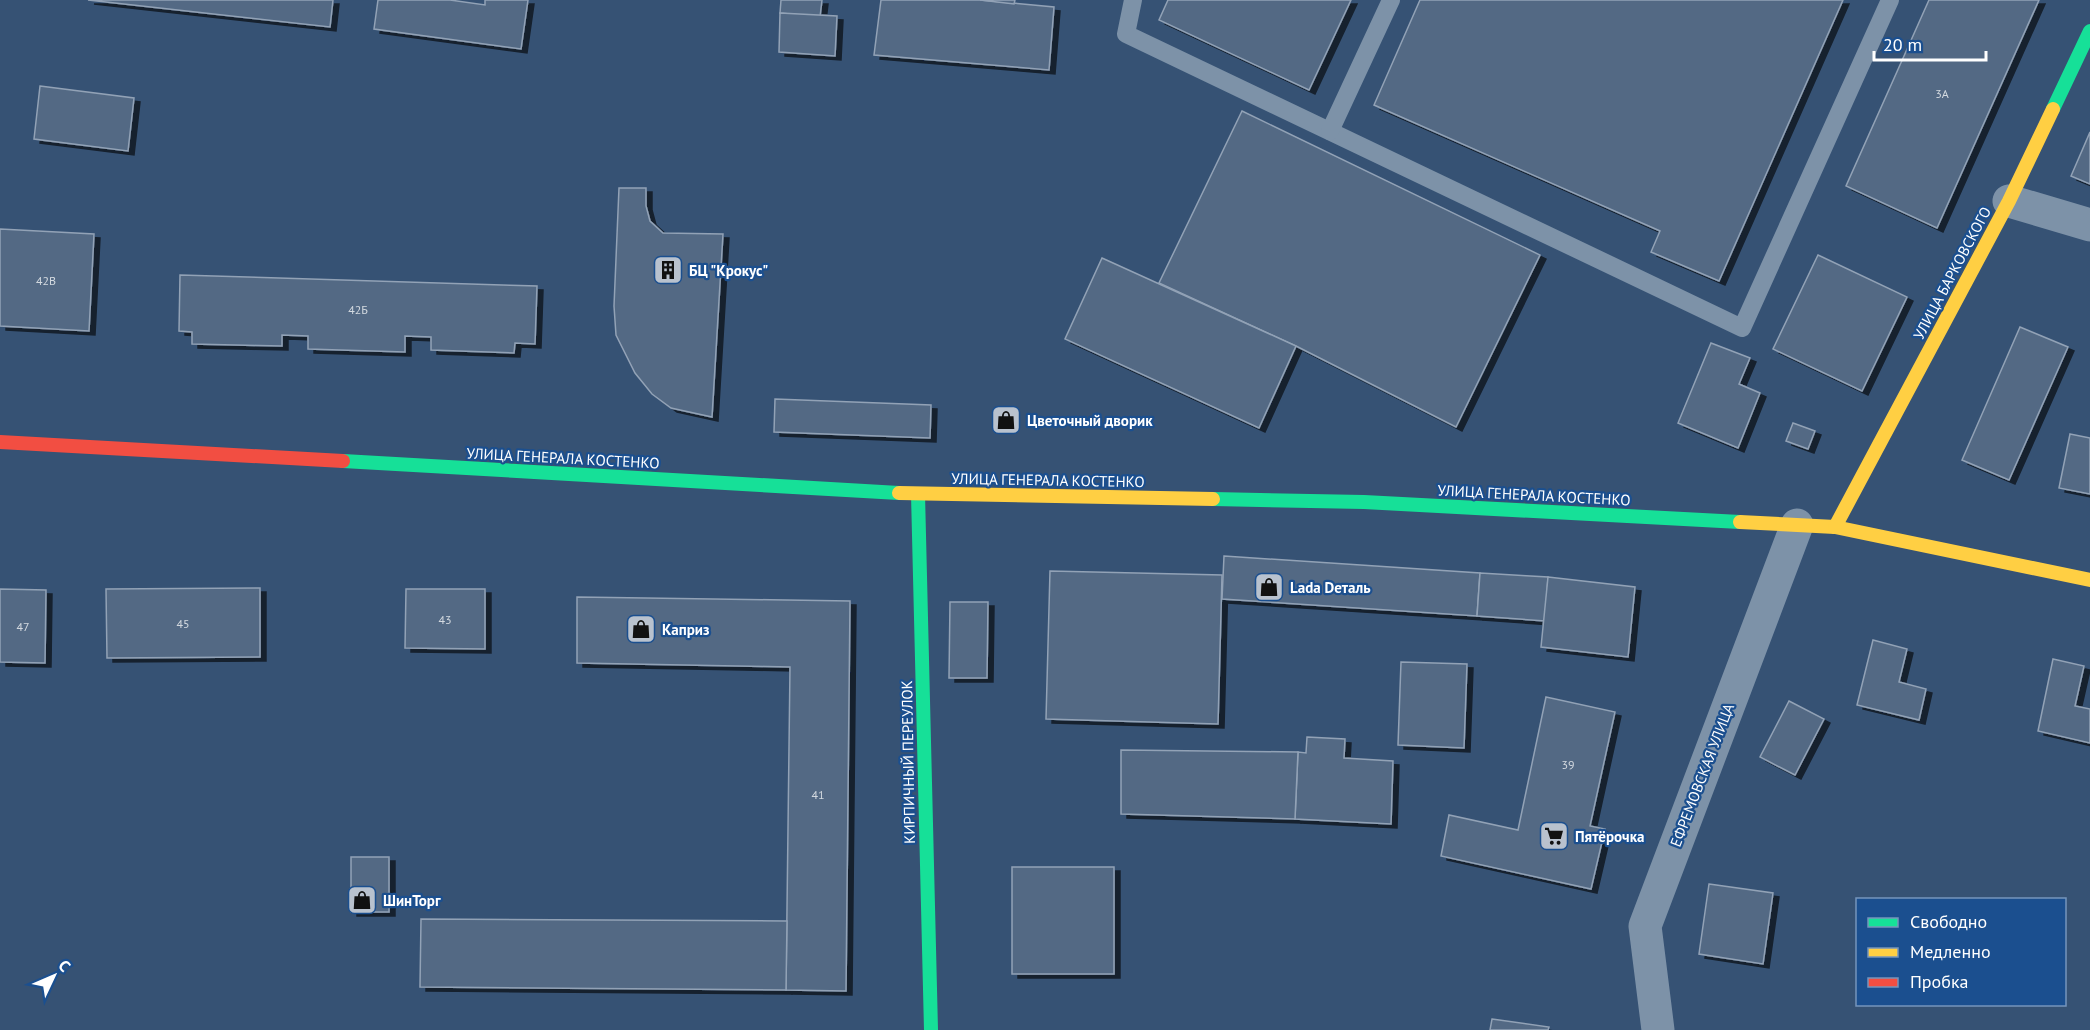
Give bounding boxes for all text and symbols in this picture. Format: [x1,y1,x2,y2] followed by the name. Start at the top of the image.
[1874,24,1986,62] scale bar
[1883,33,1922,56] text: 20 m
[1935,86,1949,101] house number: 3А
[1909,203,1995,343] street label: УЛИЦА БАРКОВСКОГО
[652,254,684,286] building icon: БЦ "Крокус"
[689,261,768,280] place label: БЦ "Крокус"
[36,273,56,288] house number: 42В
[348,302,368,317] house number: 42Б
[990,404,1022,436] shop icon: Цветочный дворик
[1027,411,1153,430] place label: Цветочный дворик
[466,443,660,473] street label: УЛИЦА ГЕНЕРАЛА КОСТЕНКО
[951,469,1145,491] street label: УЛИЦА ГЕНЕРАЛА КОСТЕНКО
[1437,480,1631,510] street label: УЛИЦА ГЕНЕРАЛА КОСТЕНКО
[1253,571,1285,603] shop icon: Lada Dеталь
[1290,578,1371,597] place label: Lada Dеталь
[438,612,452,627] house number: 43
[625,613,657,645] shop icon: Каприз
[176,616,190,631] house number: 45
[16,619,30,634] house number: 47
[662,620,709,639] place label: Каприз
[897,680,919,844] street label: КИРПИЧНЫЙ ПЕРЕУЛОК
[1666,700,1738,849] street label: ЕФРЕМОВСКАЯ УЛИЦА
[1561,757,1575,772] house number: 39
[811,787,825,802] house number: 41
[1538,820,1570,852] supermarket icon: Пятёрочка
[1575,827,1644,846] place label: Пятёрочка
[346,884,378,916] shop icon: ШинТорг
[383,891,441,910] place label: ШинТорг
[1856,898,2066,1006] legend
[1910,910,1987,933] text: Свободно
[1910,940,1991,963] text: Медленно
[24,946,84,1006] north arrow
[54,955,75,976] text: С
[1910,970,1968,993] text: Пробка

